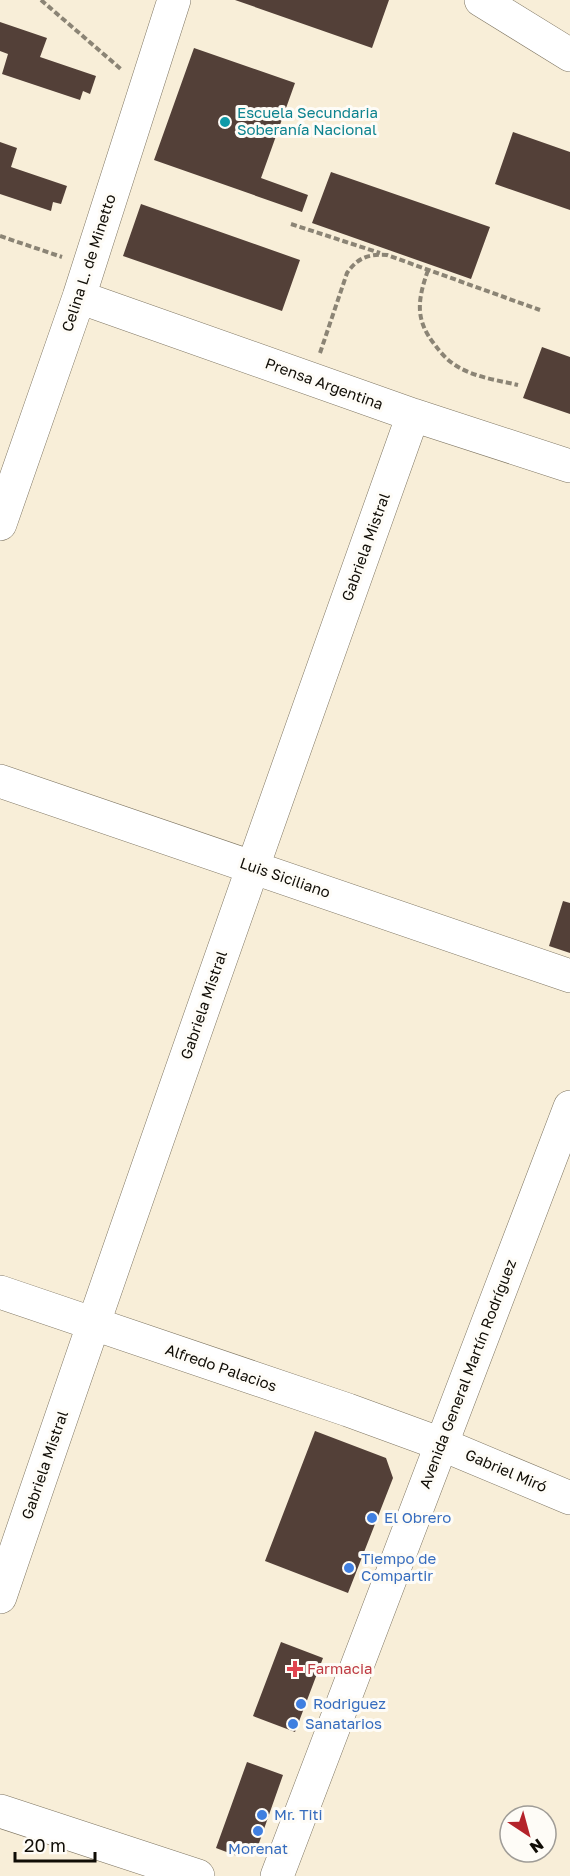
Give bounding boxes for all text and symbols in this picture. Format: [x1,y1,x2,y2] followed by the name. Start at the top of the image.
[237,103,378,138] place label: Escuela Secundaria Soberanía Nacional
[218,115,232,129] marker: Escuela Secundaria Soberanía Nacional
[57,192,119,334] street label: Celina L. de Minetto
[263,353,386,413] street label: Prensa Argentina
[337,490,393,603] street label: Gabriela Mistral
[238,853,333,901] street label: Luis Siciliano
[176,948,230,1061] street label: Gabriela Mistral
[415,1256,519,1491] street label: Avenida General Martín Rodríguez
[163,1340,279,1395] street label: Alfredo Palacios
[17,1408,71,1521] street label: Gabriela Mistral
[463,1445,550,1495] street label: Gabriel Miró
[384,1508,451,1526] place label: El Obrero
[365,1511,379,1525] marker: El Obrero
[361,1549,436,1584] place label: Tiempo de Compartir
[342,1561,356,1575] marker: Tiempo de Compartir
[307,1659,372,1677] place label: Farmacia
[288,1662,302,1676] marker: Farmacia
[313,1694,386,1712] place label: Rodriguez
[294,1697,308,1711] marker: Rodriguez
[305,1714,382,1732] place label: Sanatarios
[286,1717,300,1731] marker: Sanatarios
[498,1804,558,1864] north arrow
[274,1805,323,1823] place label: Mr. Titi
[255,1808,269,1822] marker: Mr. Titi
[251,1824,265,1838] marker: Morenat
[15,1825,94,1863] scale bar
[24,1834,66,1856] text: 20 m
[526,1834,548,1858] text: N
[228,1839,288,1857] place label: Morenat

